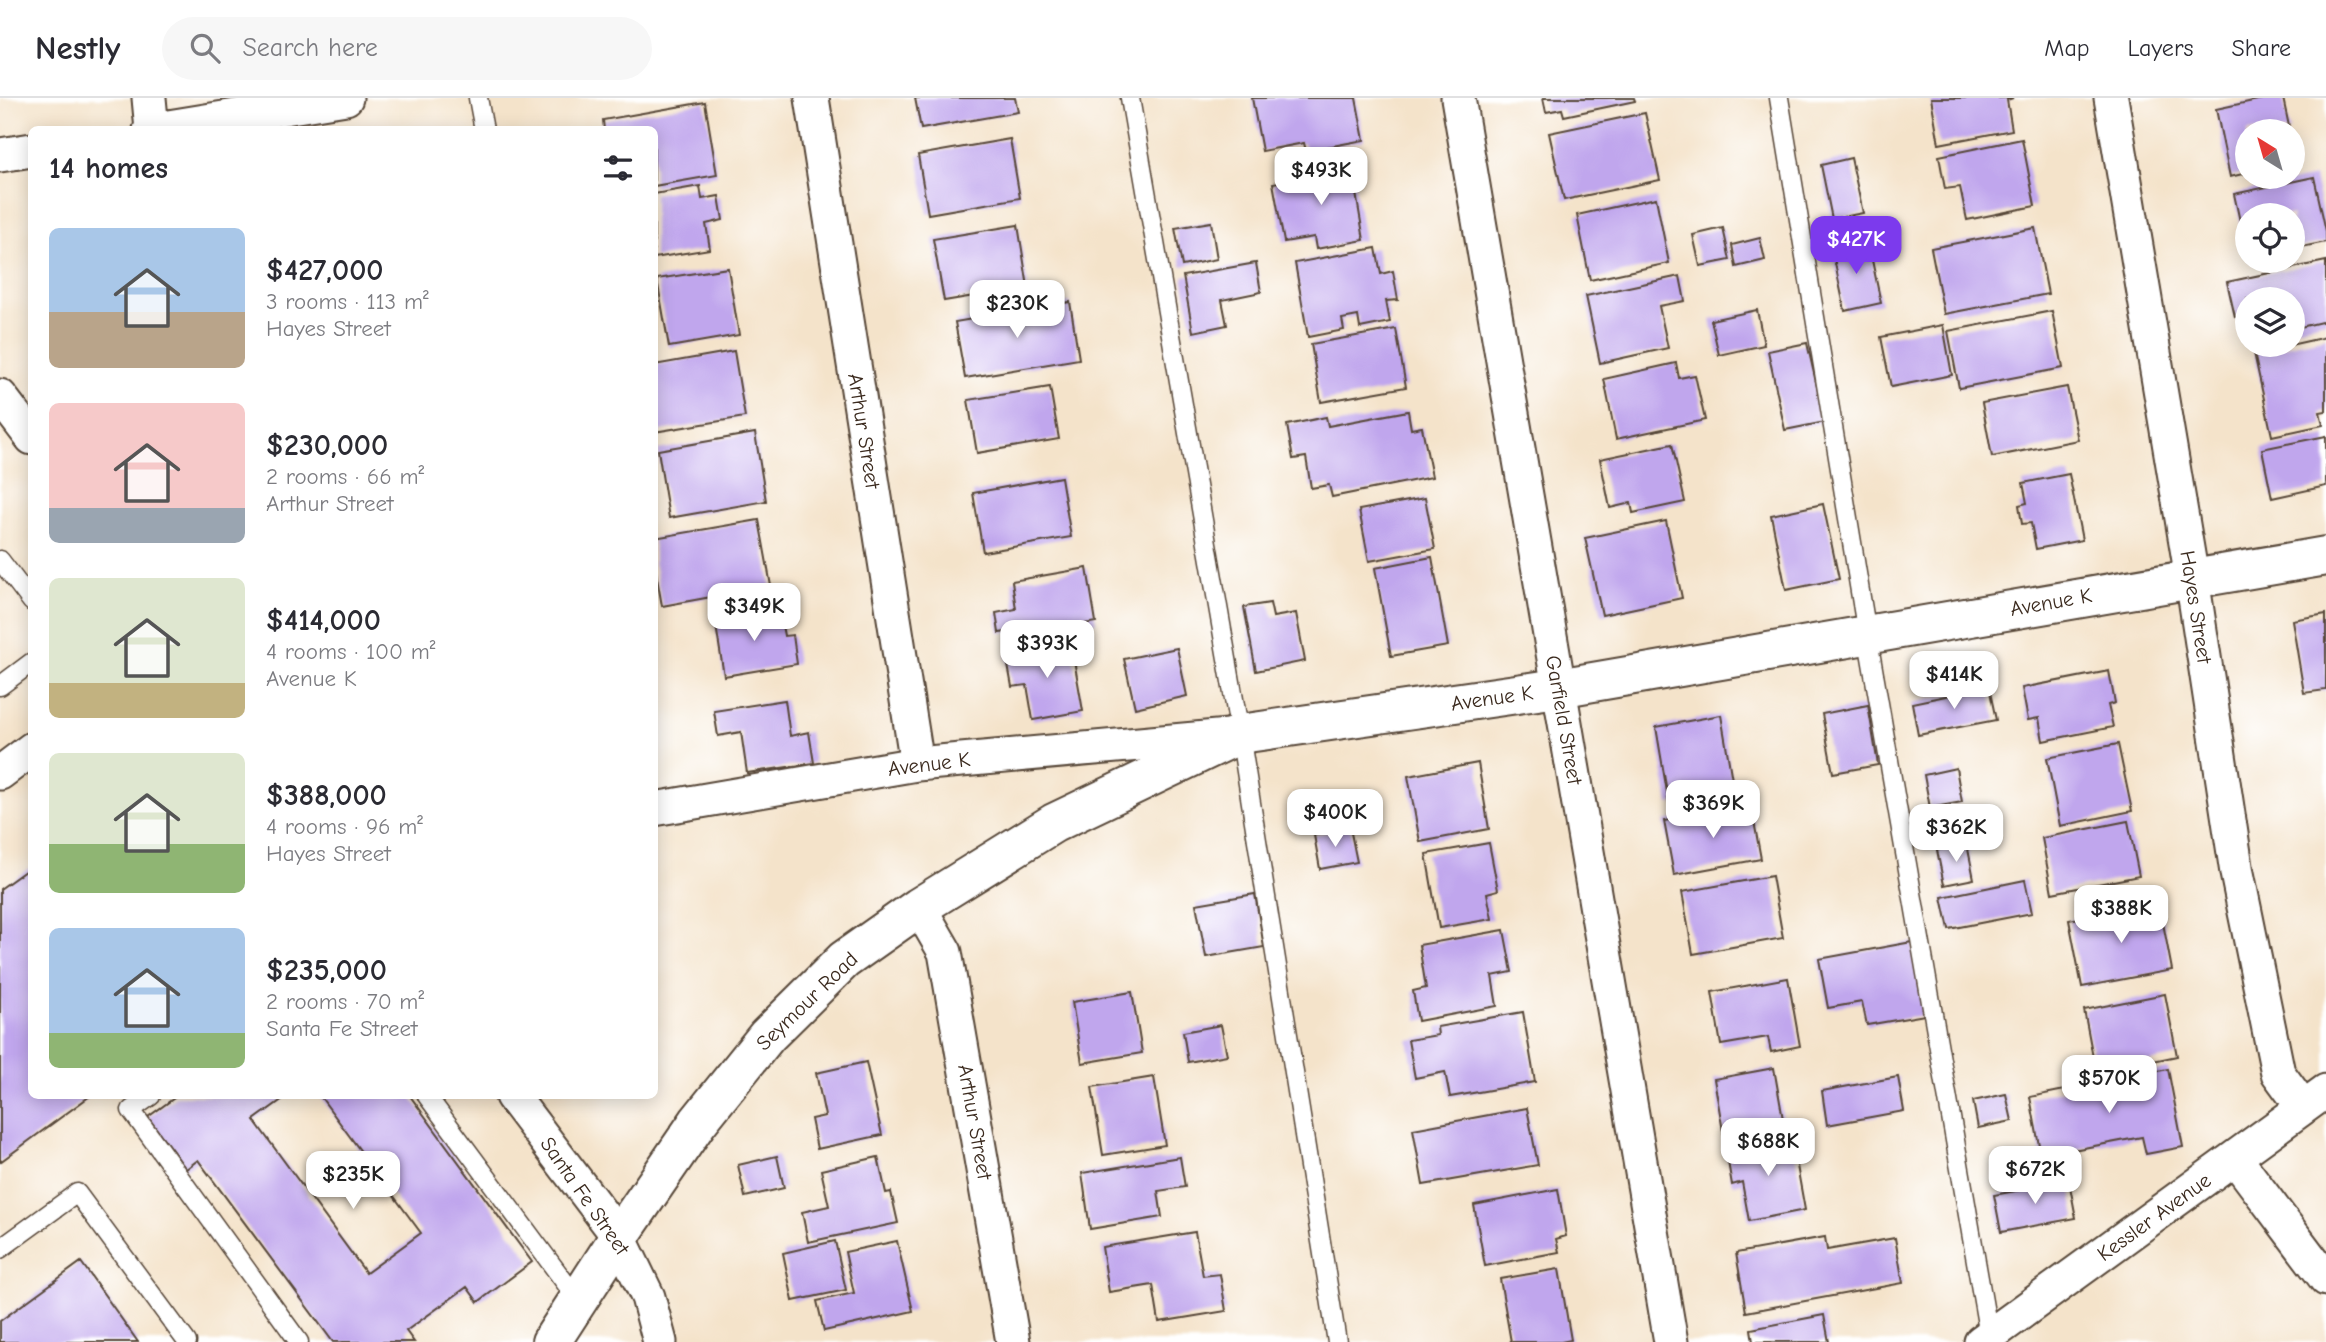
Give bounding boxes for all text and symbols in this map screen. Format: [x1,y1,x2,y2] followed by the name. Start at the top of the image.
[162,17,652,80] search box
[35,29,120,67] text: Nestly
[186,29,224,67] icon: search
[242,33,378,63] text: Search here
[2044,34,2090,62] text: Map
[2128,34,2193,62] text: Layers
[2231,34,2291,62] text: Share
[2235,119,2305,189] north arrow
[2235,119,2305,357] map controls
[1272,148,1370,207] pin: $493K
[599,149,637,187] icon: filters
[49,151,168,186] text: 14 homes
[1291,156,1351,183] text: $493K
[2235,203,2305,273] button: locate
[1807,216,1905,276] pin: $427K
[1826,225,1886,252] text: $427K
[266,253,383,288] text: $427,000
[105,256,189,340] icon: home
[968,280,1066,340] pin: $230K
[2235,287,2305,357] button: layers
[266,288,429,315] text: 3 rooms · 113 m²
[986,289,1048,316] text: $230K
[266,315,391,342] text: Hayes Street
[843,372,885,491] street label: Arthur Street
[266,428,388,463] text: $230,000
[105,431,189,515] icon: home
[266,463,424,490] text: 2 rooms · 66 m²
[266,490,394,517] text: Arthur Street
[2175,549,2217,666] street label: Hayes Street
[2008,583,2094,621] street label: Avenue K
[705,584,803,643] pin: $349K
[724,592,784,619] text: $349K
[266,603,381,638] text: $414,000
[105,606,189,690] icon: home
[998,620,1096,680] pin: $393K
[1016,629,1078,656] text: $393K
[266,638,435,665] text: 4 rooms · 100 m²
[1905,652,2003,711] pin: $414K
[1541,654,1587,787] street label: Garfield Street
[1925,660,1983,687] text: $414K
[266,665,357,692] text: Avenue K
[1449,680,1535,716] street label: Avenue K
[886,747,972,781] street label: Avenue K
[266,778,387,813] text: $388,000
[1664,780,1762,840] pin: $369K
[105,781,189,865] icon: home
[1682,789,1744,816] text: $369K
[1286,790,1384,849] pin: $400K
[1303,798,1367,825] text: $400K
[1907,804,2005,864] pin: $362K
[266,813,423,840] text: 4 rooms · 96 m²
[1925,813,1987,840] text: $362K
[266,840,391,867] text: Hayes Street
[2072,886,2170,945] pin: $388K
[2090,894,2152,921] text: $388K
[751,947,863,1055] street label: Seymour Road
[266,953,387,988] text: $235,000
[105,956,189,1040] icon: home
[266,988,424,1015] text: 2 rooms · 70 m²
[266,1015,418,1042] text: Santa Fe Street
[2060,1056,2158,1115] pin: $570K
[953,1063,997,1182] street label: Arthur Street
[2078,1064,2140,1091] text: $570K
[1719,1118,1817,1178] pin: $688K
[1737,1127,1799,1154] text: $688K
[535,1132,635,1260] street label: Santa Fe Street
[1986,1146,2084,1206] pin: $672K
[304,1152,402,1211] pin: $235K
[2005,1155,2065,1182] text: $672K
[322,1160,384,1187] text: $235K
[2093,1168,2215,1266] street label: Kessler Avenue

